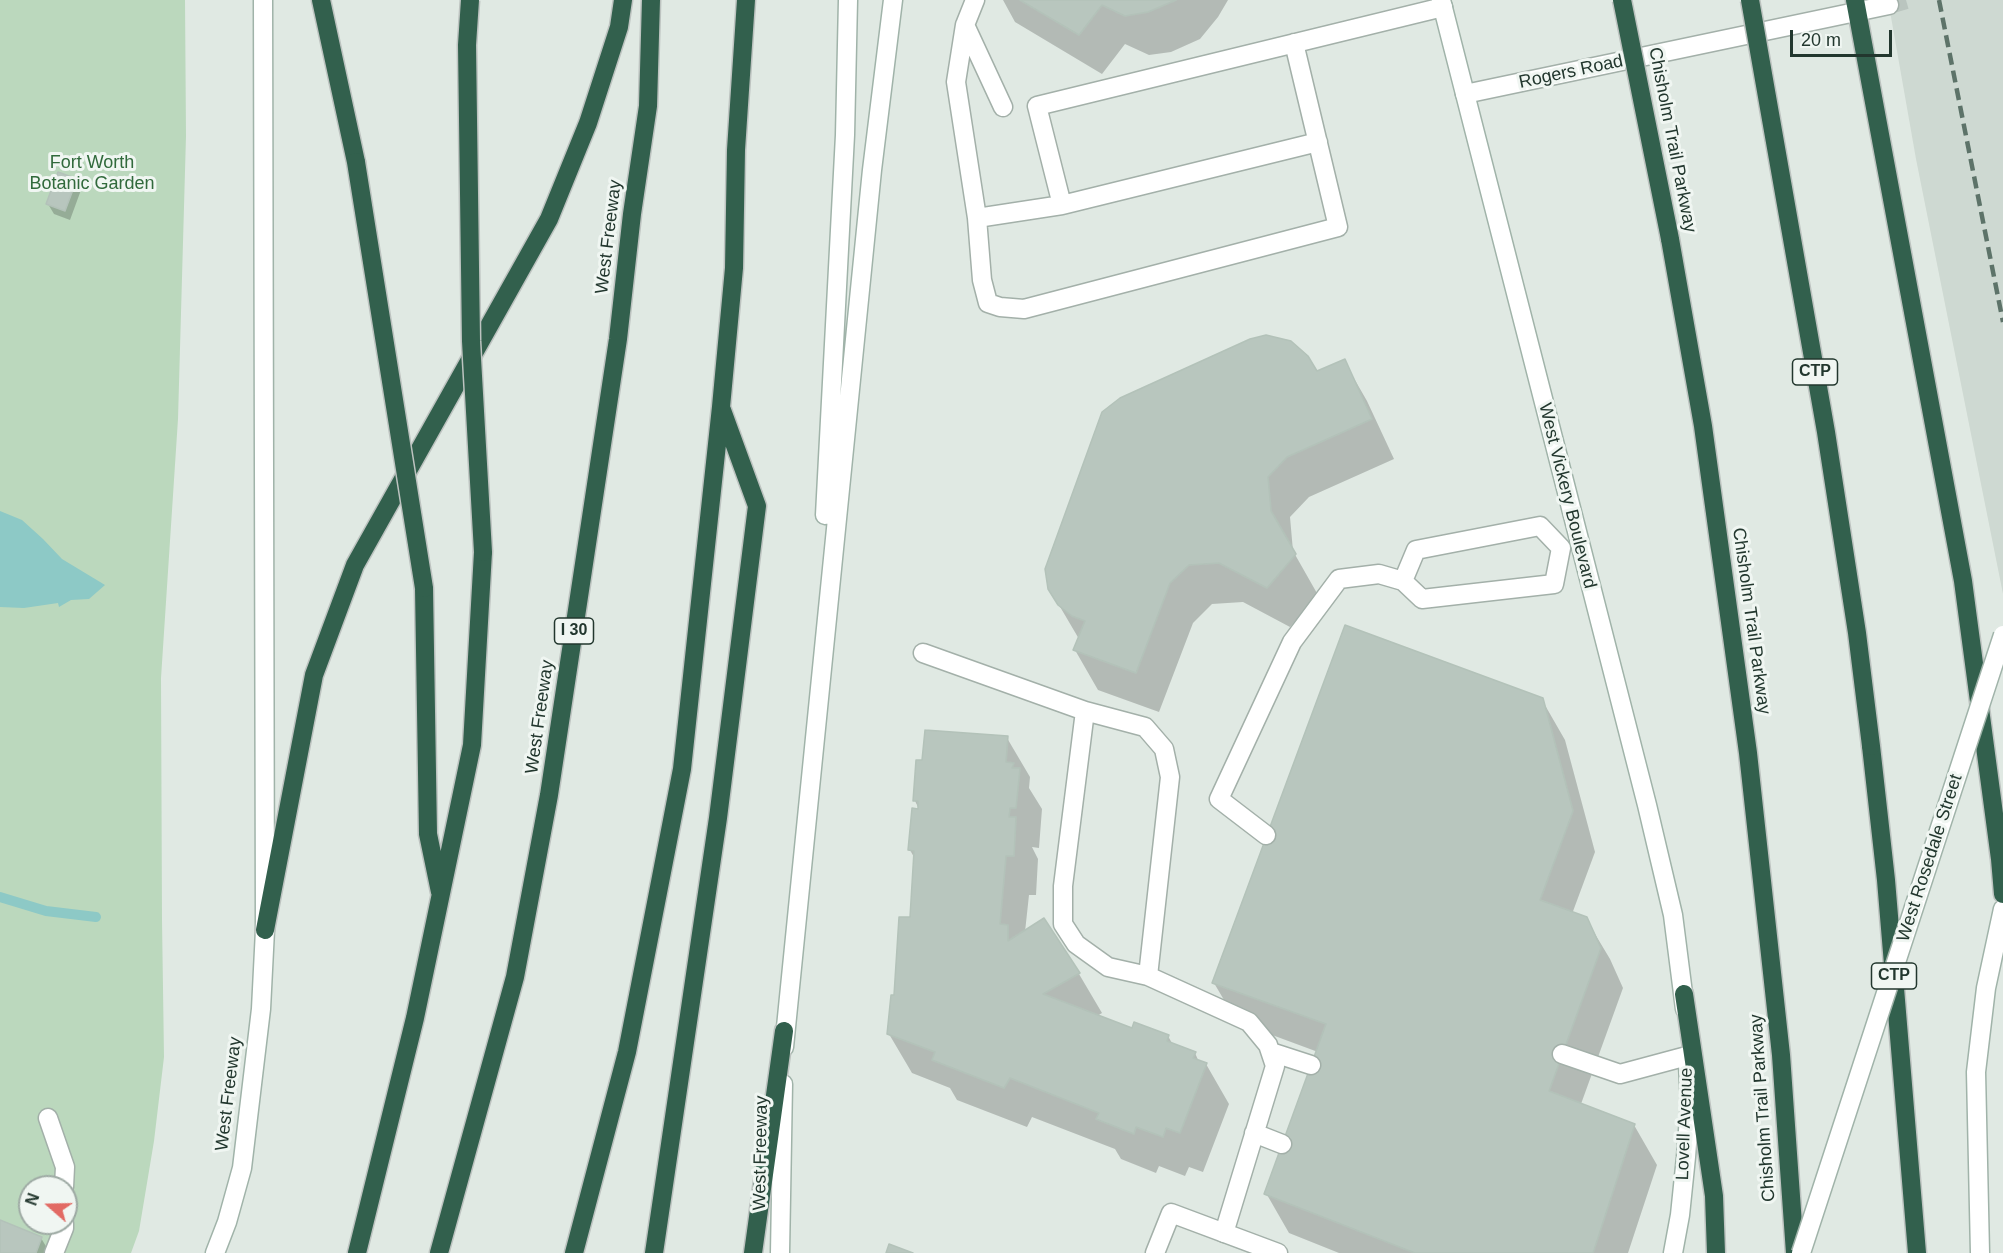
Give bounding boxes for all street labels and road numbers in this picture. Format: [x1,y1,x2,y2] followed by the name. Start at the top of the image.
[1643,45,1701,235] street label: Chisholm Trail Parkway
[1517,50,1625,94] street label: Rogers Road
[591,179,627,295] street label: West Freeway
[1792,359,1838,385] road number: CTP
[1533,401,1601,591] street label: West Vickery Boulevard
[1727,526,1775,716] street label: Chisholm Trail Parkway
[554,618,594,644] road number: I 30
[521,659,559,775] street label: West Freeway
[1893,772,1967,944] street label: West Rosedale Street
[1872,963,1916,989] road number: CTP
[1746,1013,1780,1203] street label: Chisholm Trail Parkway
[211,1036,247,1152] street label: West Freeway
[1672,1067,1698,1181] street label: Lovell Avenue
[749,1095,773,1211] street label: West Freeway

